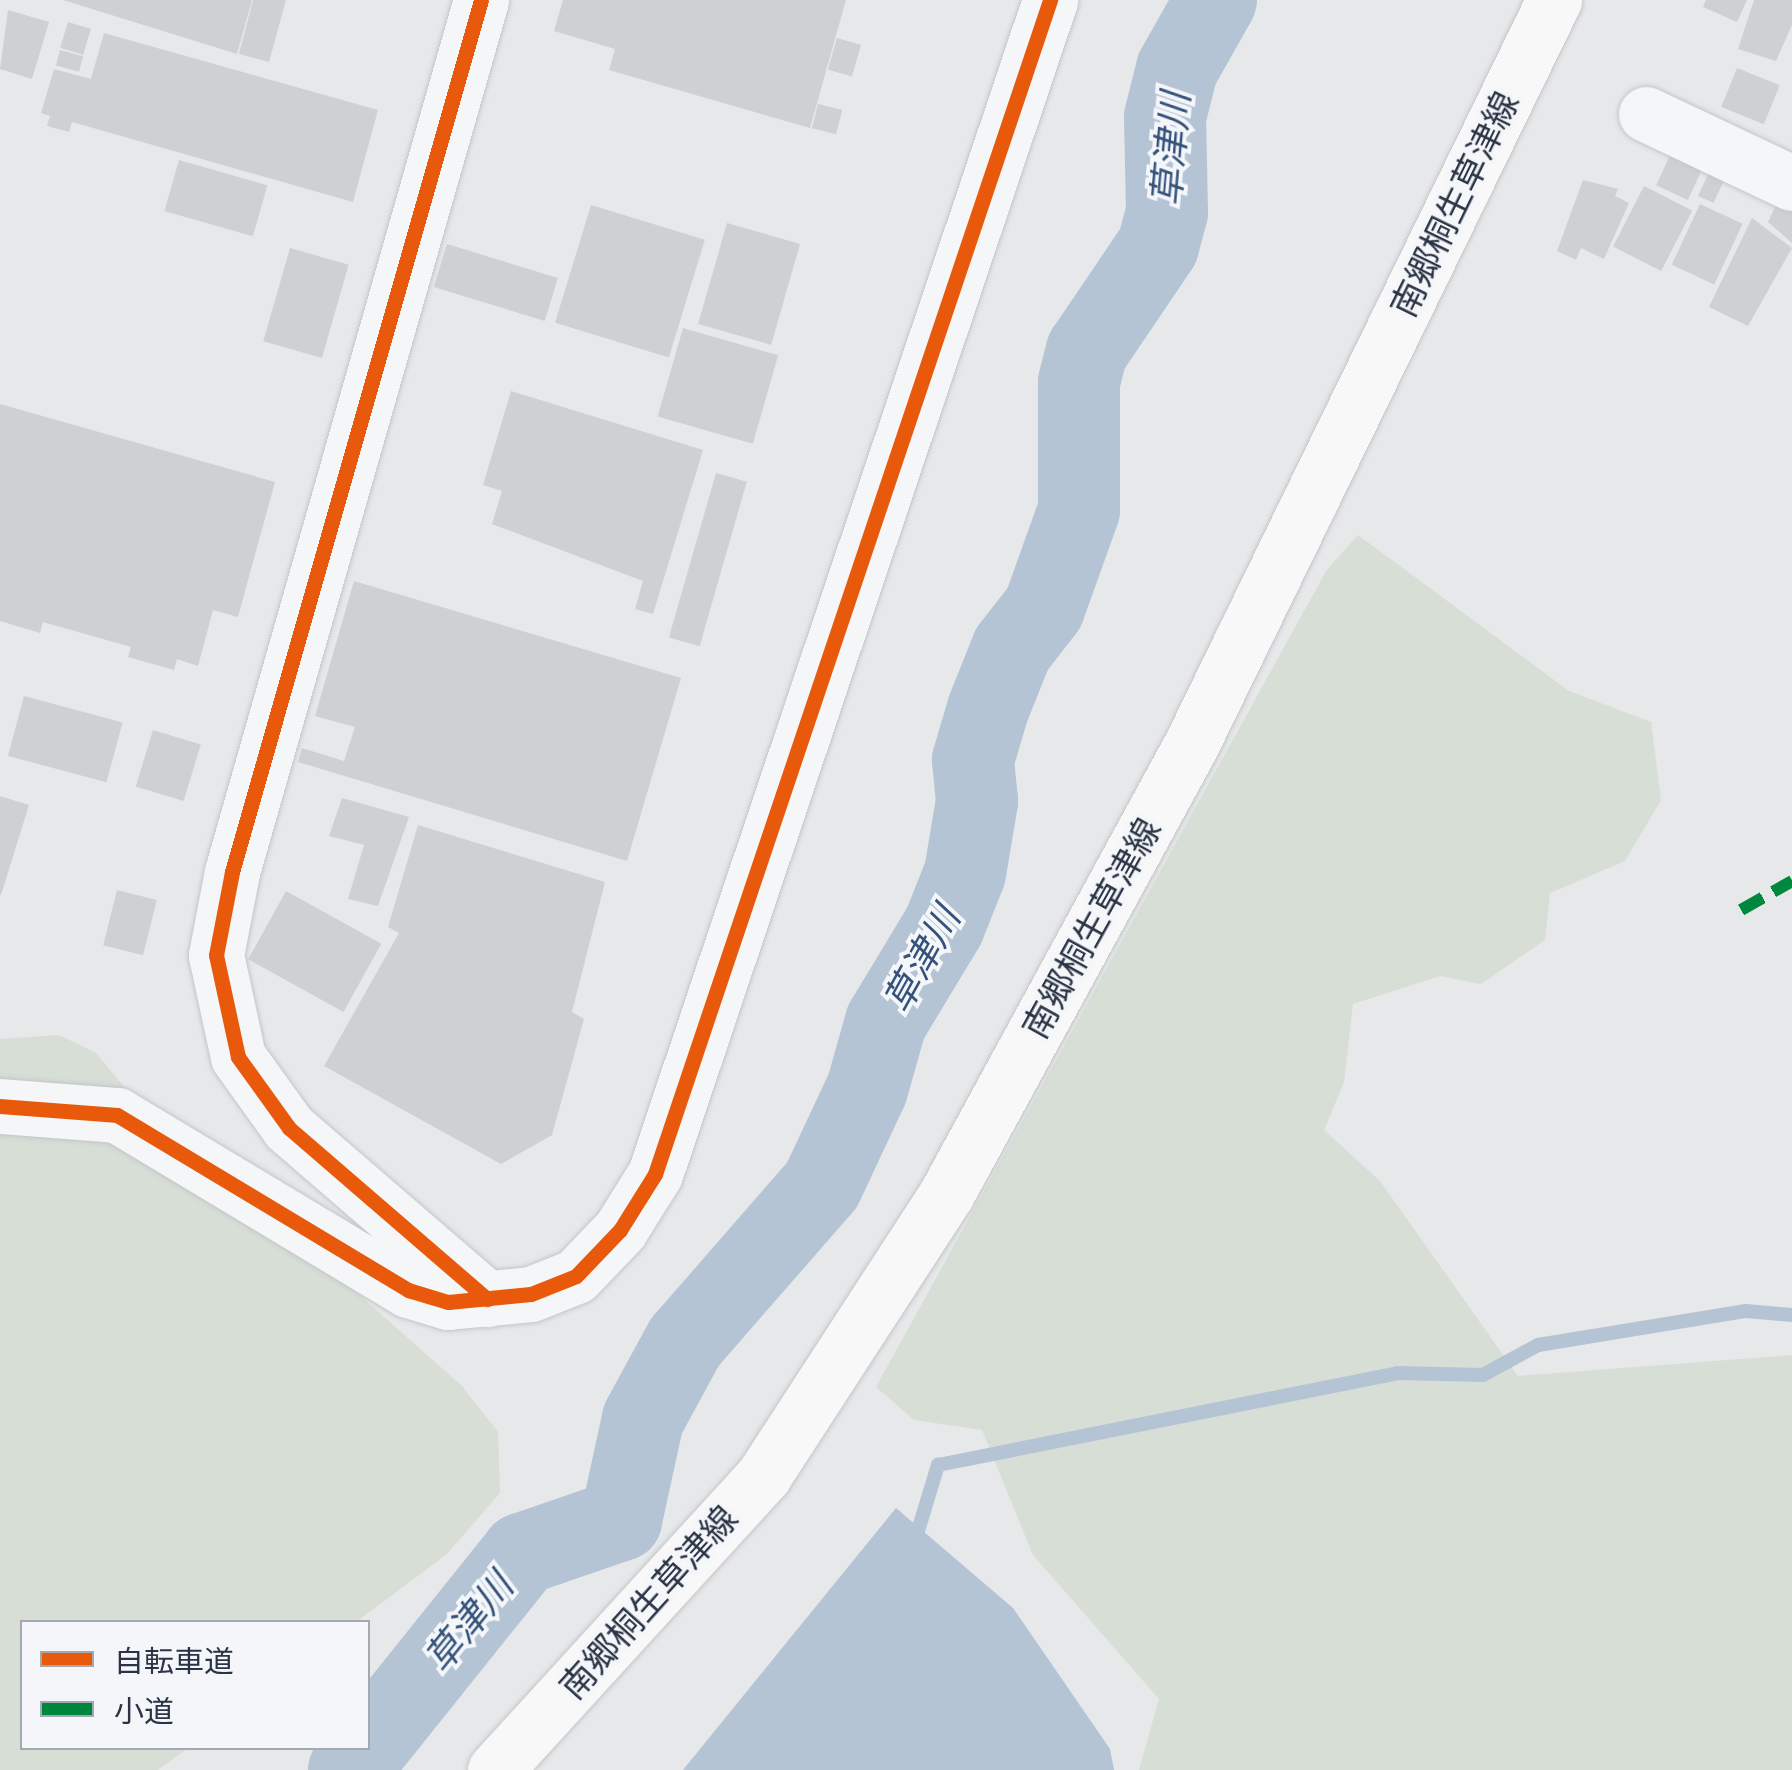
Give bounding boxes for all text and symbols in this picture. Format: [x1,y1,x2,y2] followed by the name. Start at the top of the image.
[1381,85,1527,323] street label: 南郷桐生草津線
[1142,90,1198,208] water label: 草津川
[1013,811,1169,1045] street label: 南郷桐生草津線
[873,898,969,1020] water label: 草津川
[550,1497,746,1707] street label: 南郷桐生草津線
[414,1563,522,1681] water label: 草津川
[20,1620,370,1750] legend
[114,1641,234,1680] text: 自転車道
[114,1691,174,1730] text: 小道

